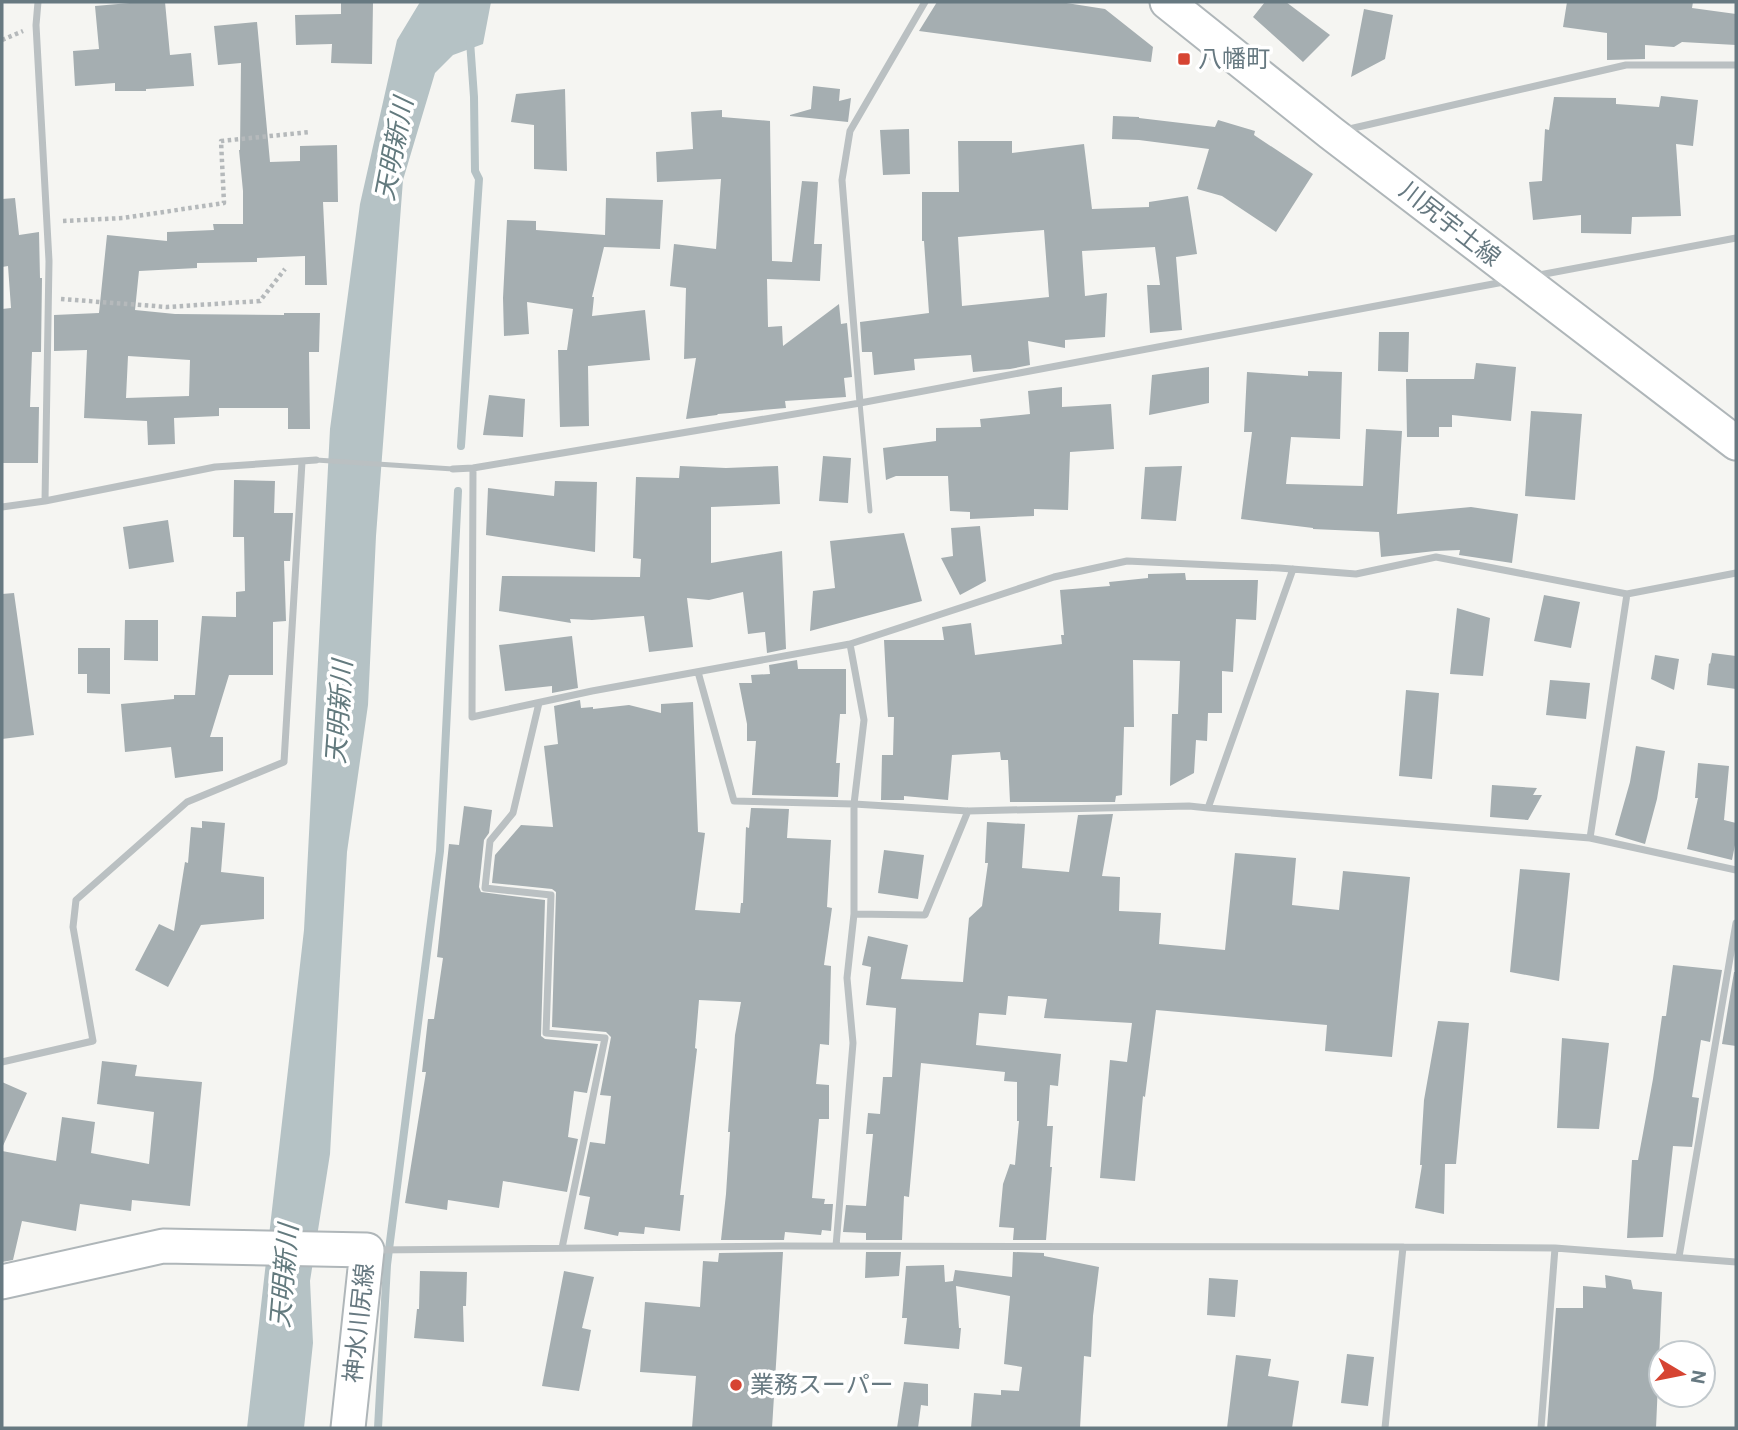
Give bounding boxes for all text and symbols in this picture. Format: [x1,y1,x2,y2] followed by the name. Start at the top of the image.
[1198,45,1270,73] place label: 八幡町
[1176,51,1192,67] marker: 八幡町
[369,92,419,203] water label: 天明新川
[1394,176,1506,272] street label: 川尻宇土線
[320,656,358,765] water label: 天明新川
[265,1220,304,1329] water label: 天明新川
[339,1262,379,1384] street label: 神水川尻線
[1647,1339,1717,1409] north arrow
[1686,1368,1711,1385] text: N
[750,1371,894,1399] place label: 業務スーパー
[728,1377,744,1393] marker: 業務スーパー

